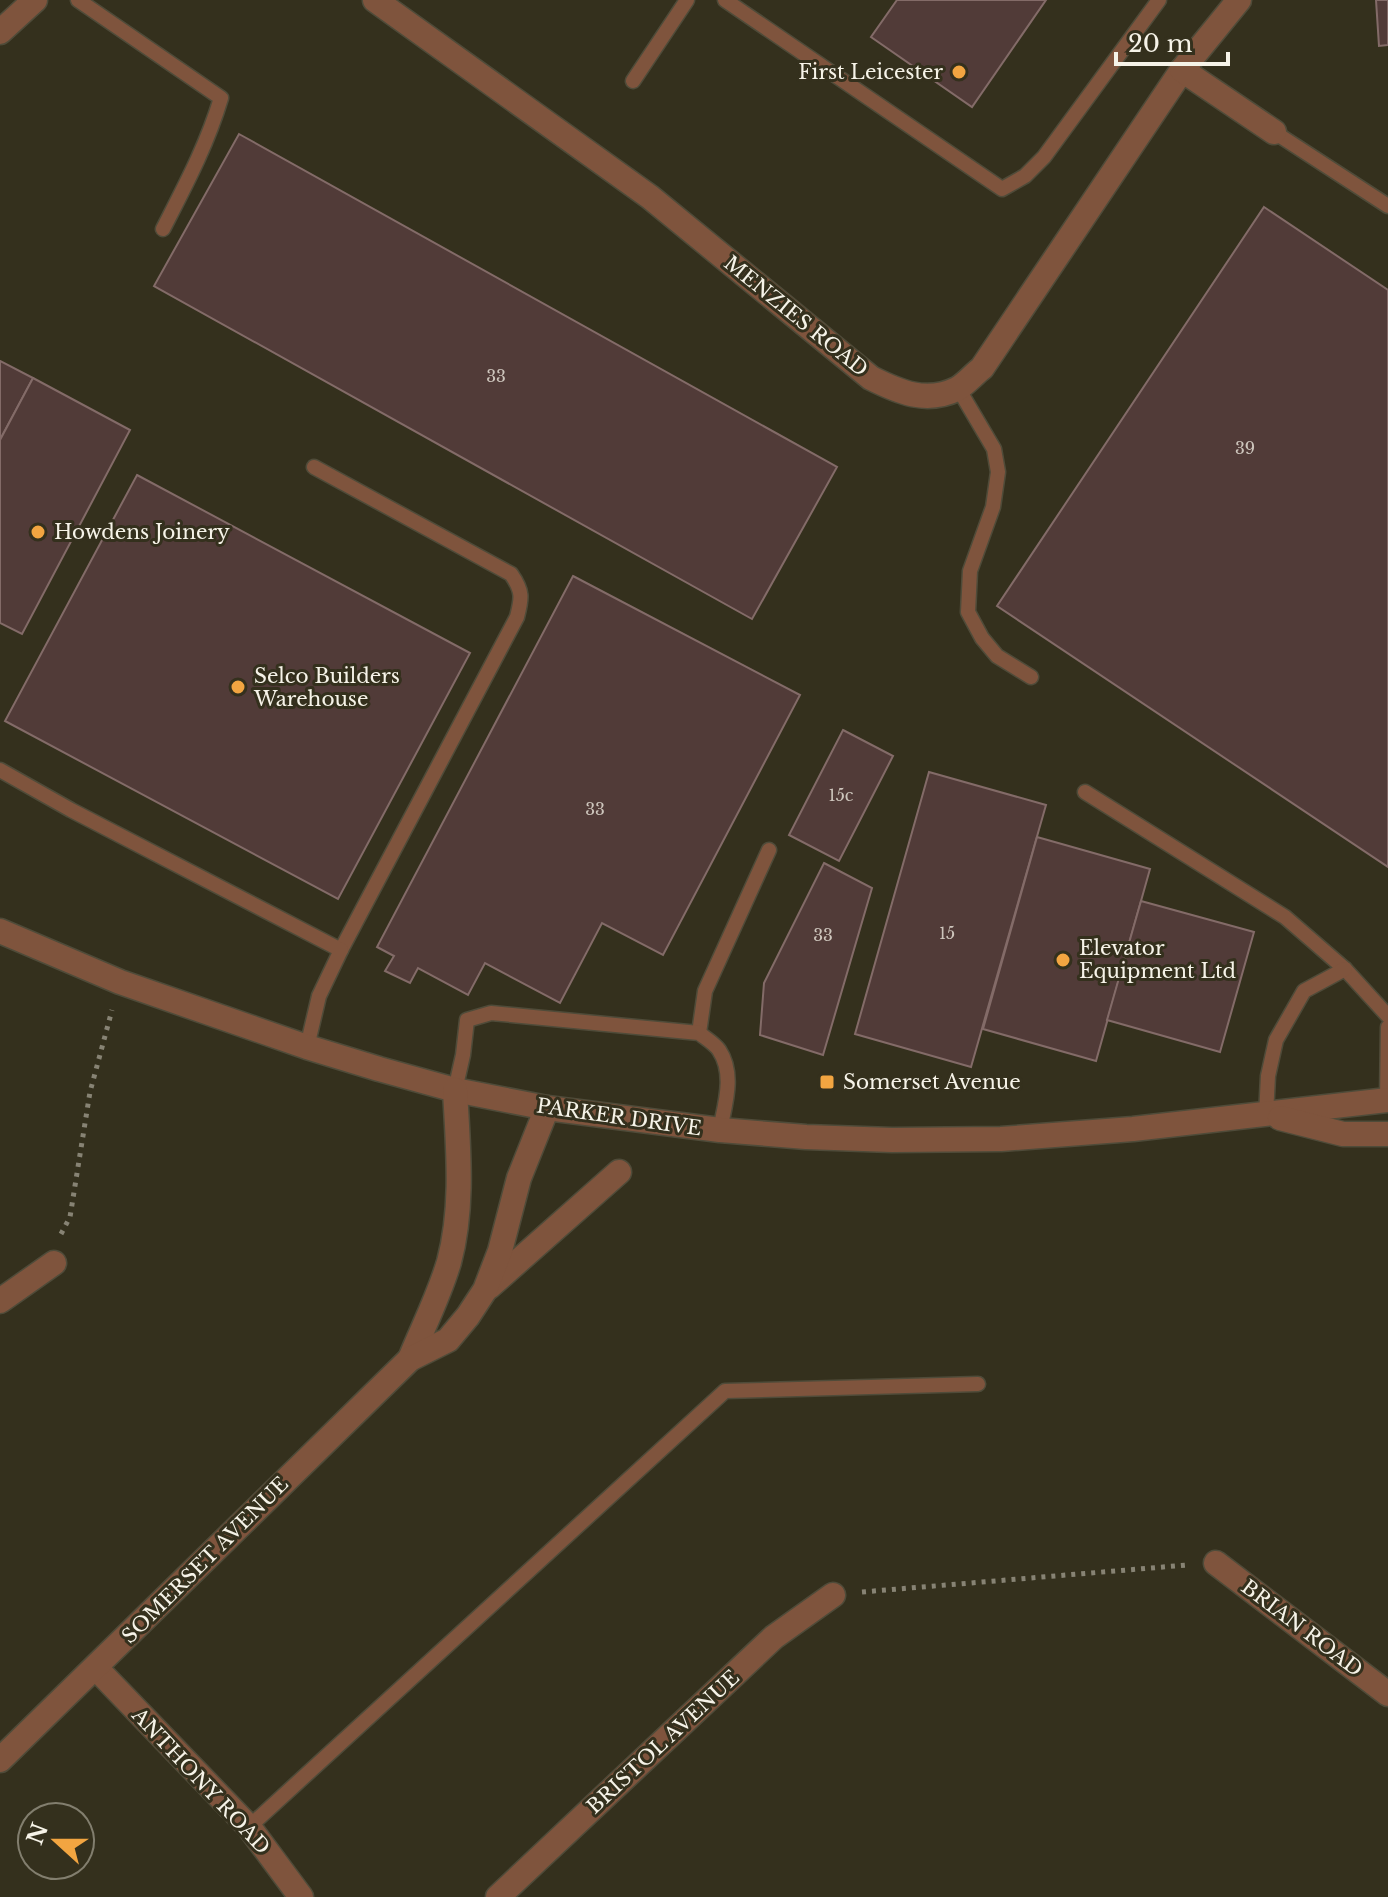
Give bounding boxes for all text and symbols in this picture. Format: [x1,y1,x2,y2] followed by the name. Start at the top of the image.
[1116,16,1228,66] scale bar
[1128,29,1193,58] text: 20 m
[798,60,943,84] place label: First Leicester
[950,63,968,81] marker: First Leicester
[719,251,873,381] street label: MENZIES ROAD
[486,366,506,386] house number: 33
[1235,438,1255,458] house number: 39
[54,520,230,544] place label: Howdens Joinery
[29,523,47,541] marker: Howdens Joinery
[253,664,400,711] place label: Selco Builders Warehouse
[229,678,247,696] marker: Selco Builders Warehouse
[829,785,854,805] house number: 15c
[585,799,605,819] house number: 33
[939,923,955,943] house number: 15
[813,925,833,945] house number: 33
[1079,936,1236,983] place label: Elevator Equipment Ltd
[1054,951,1072,969] marker: Elevator Equipment Ltd
[843,1070,1021,1094] place label: Somerset Avenue
[818,1073,836,1091] marker: Somerset Avenue
[535,1094,703,1140] street label: PARKER DRIVE
[117,1472,293,1648] street label: SOMERSET AVENUE
[1237,1575,1367,1681] street label: BRIAN ROAD
[582,1665,744,1819] street label: BRISTOL AVENUE
[126,1702,275,1859] street label: ANTHONY ROAD
[16,1801,96,1881] north arrow
[21,1819,54,1849] text: N

